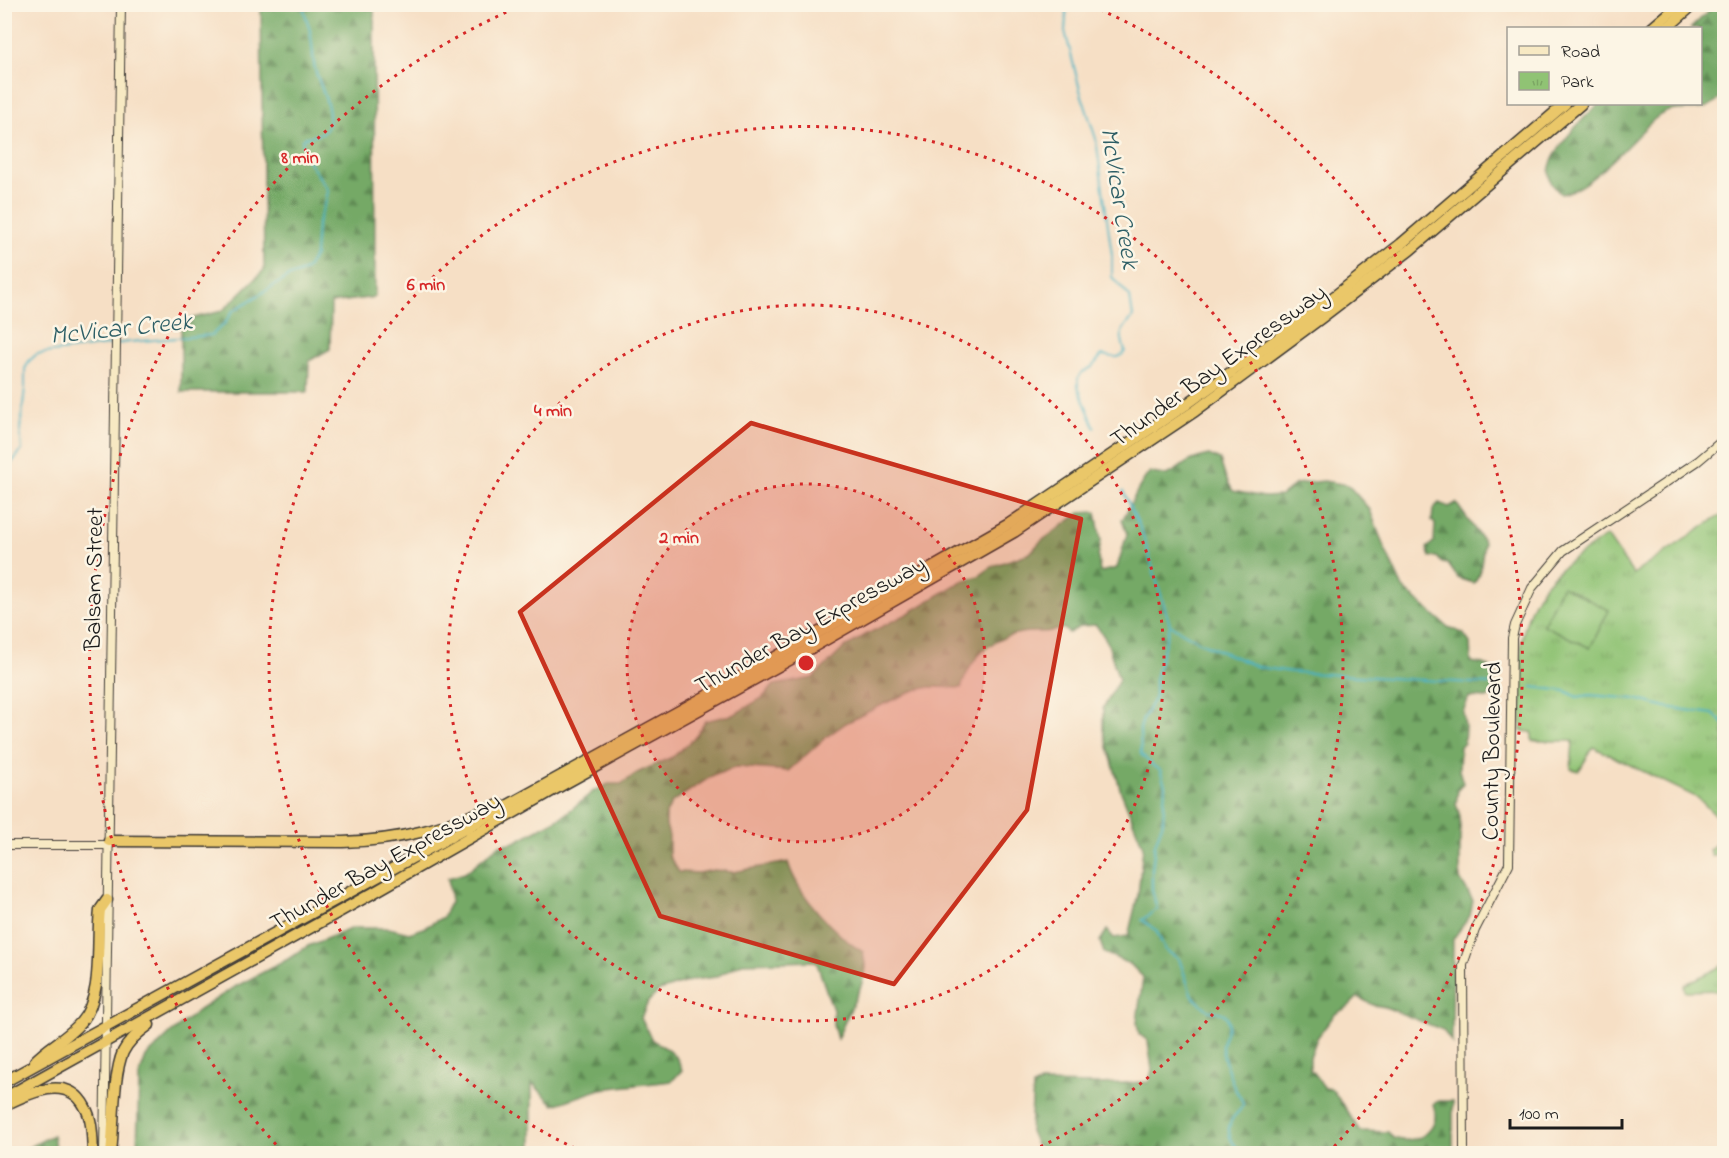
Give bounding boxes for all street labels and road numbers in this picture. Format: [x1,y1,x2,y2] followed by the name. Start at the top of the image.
[1104,277,1335,458] street label: Thunder Bay Expressway
[77,507,114,652] street label: Balsam Street
[689,548,934,705] street label: Thunder Bay Expressway
[1474,661,1514,841] street label: County Boulevard
[264,785,509,942] street label: Thunder Bay Expressway

